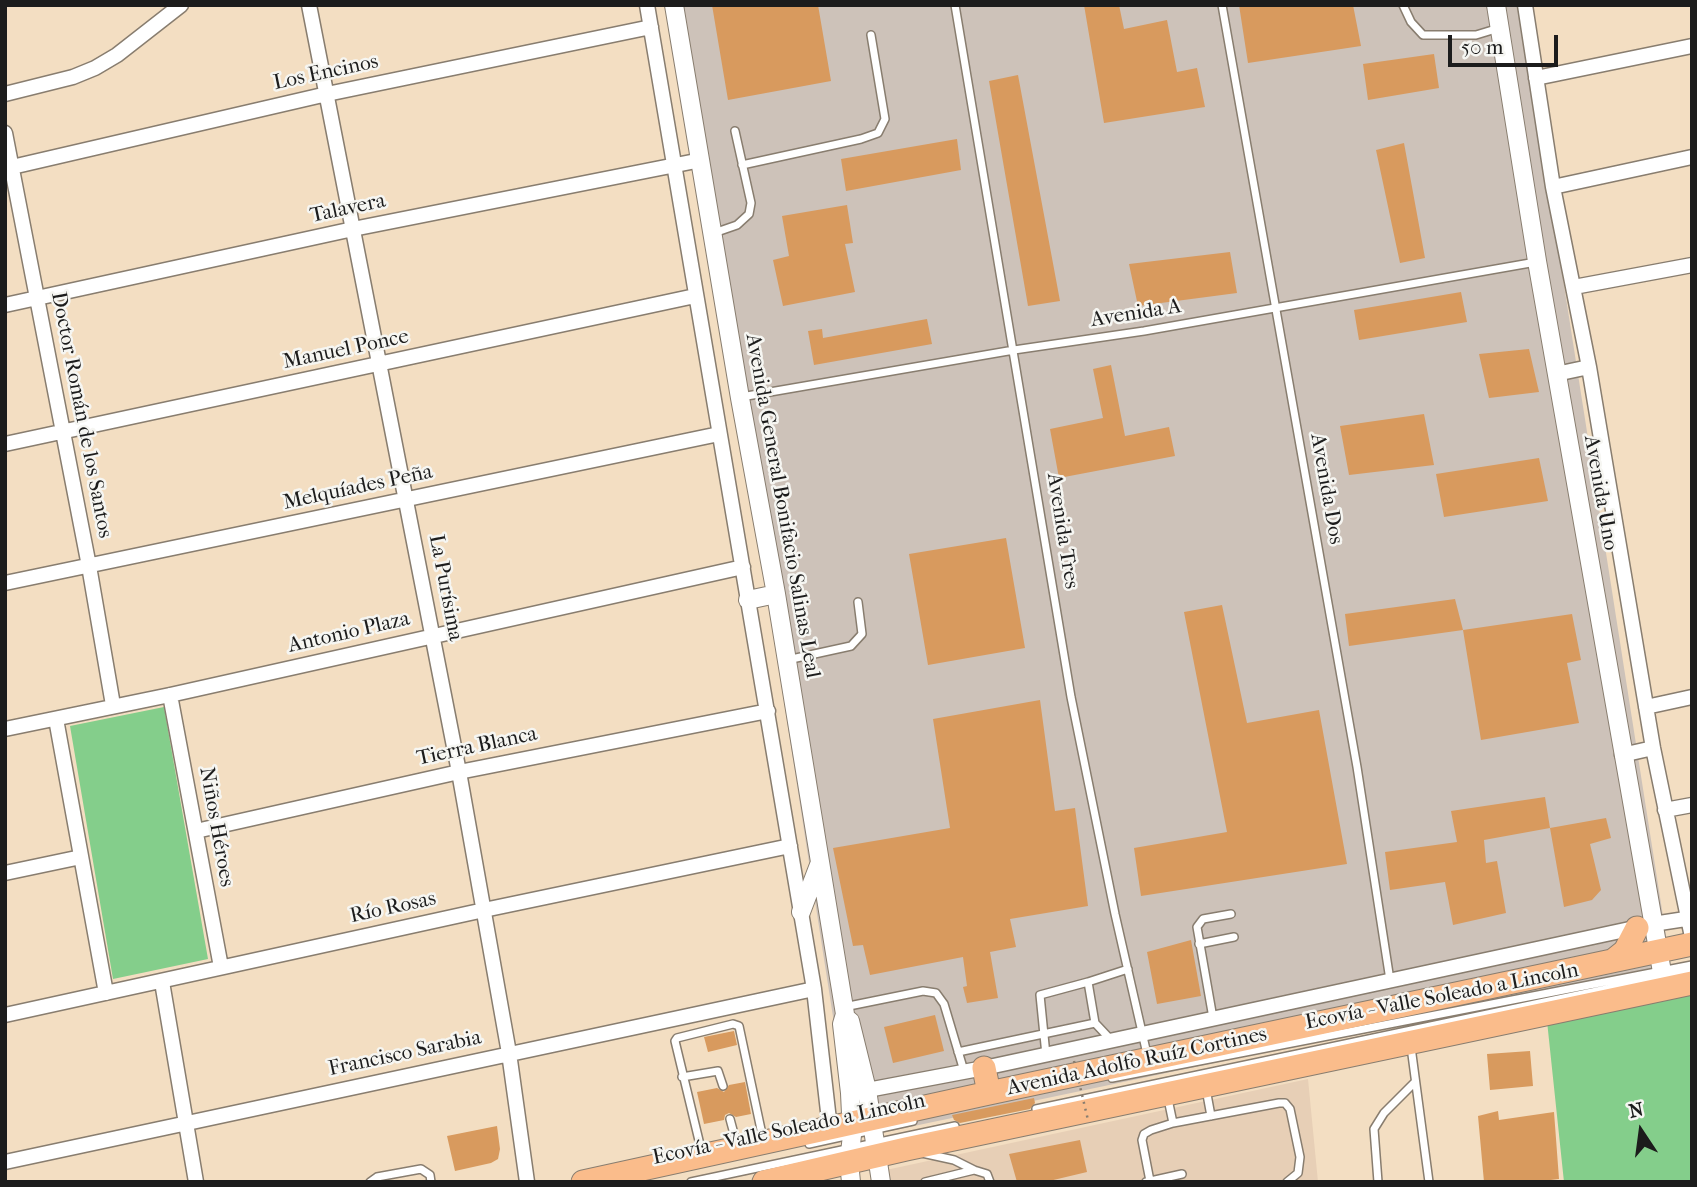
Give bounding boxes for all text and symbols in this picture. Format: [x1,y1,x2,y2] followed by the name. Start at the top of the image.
[1452,21,1562,65] scale bar
[1461,35,1504,59] text: 50 m
[271,50,381,96] street label: Los Encinos
[308,189,388,229] street label: Talavera
[45,290,117,540] street label: Doctor Román de los Santos
[1089,294,1183,334] street label: Avenida A
[281,324,411,376] street label: Manuel Ponce
[739,332,825,680] street label: Avenida General Bonifacio Salinas Leal
[1304,432,1348,546] street label: Avenida Dos
[1577,433,1623,553] street label: Avenida Uno
[281,460,435,516] street label: Melquíades Peña
[1040,471,1084,591] street label: Avenida Tres
[422,533,468,643] street label: La Purísima
[286,607,412,659] street label: Antonio Plaza
[414,722,540,772] street label: Tierra Blanca
[193,765,239,889] street label: Niños Héroes
[348,887,438,929] street label: Río Rosas
[1303,958,1581,1036] street label: Ecovía - Valle Soleado a Lincoln
[1005,1022,1269,1102] street label: Avenida Adolfo Ruíz Cortines
[326,1025,484,1083] street label: Francisco Sarabia
[650,1089,928,1171] street label: Ecovía - Valle Soleado a Lincoln
[1606,1096,1676,1166] north arrow
[1627,1098,1646,1123] text: N

